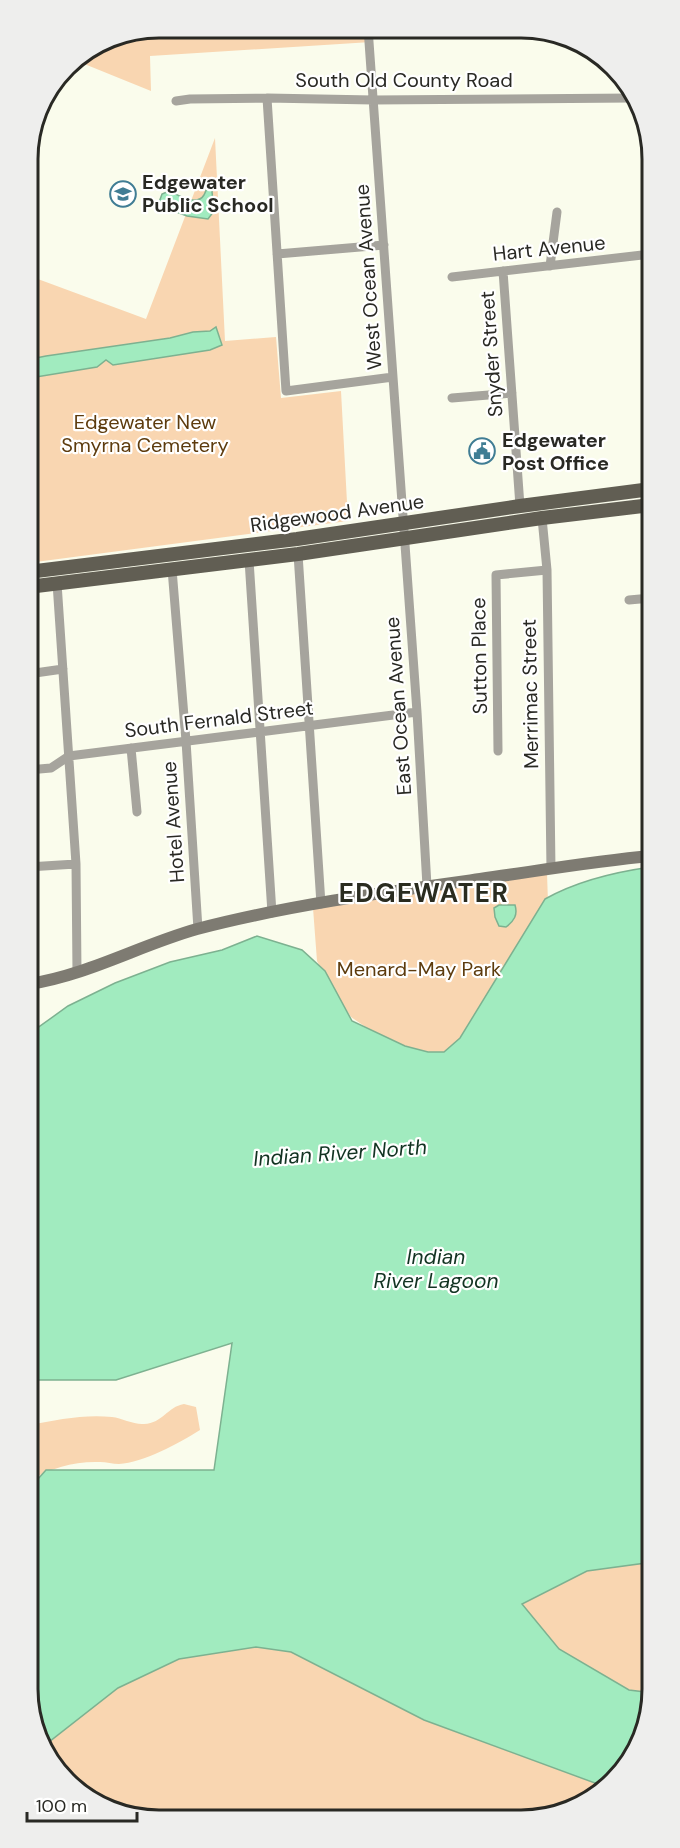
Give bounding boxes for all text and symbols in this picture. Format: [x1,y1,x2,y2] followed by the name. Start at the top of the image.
[295,67,513,93] street label: South Old County Road
[142,169,274,218] place label: Edgewater Public School
[108,179,138,209] school or university icon: Edgewater Public School
[349,183,387,371] street label: West Ocean Avenue
[491,229,607,267] street label: Hart Avenue
[474,290,508,418] street label: Snyder Street
[61,409,229,458] park label: Edgewater New Smyrna Cemetery
[502,427,609,476] place label: Edgewater Post Office
[467,436,497,466] public building icon: Edgewater Post Office
[248,488,426,538] street label: Ridgewood Avenue
[465,597,493,715] street label: Sutton Place
[379,616,417,796] street label: East Ocean Avenue
[516,619,544,769] street label: Merrimac Street
[123,695,315,743] street label: South Fernald Street
[156,760,190,884] street label: Hotel Avenue
[339,876,509,910] district label: EDGEWATER
[337,956,501,982] park label: Menard-May Park
[252,1133,428,1173] water label: Indian River North
[373,1243,499,1295] water label: Indian River Lagoon
[27,1785,136,1823] scale bar
[36,1794,87,1818] text: 100 m

